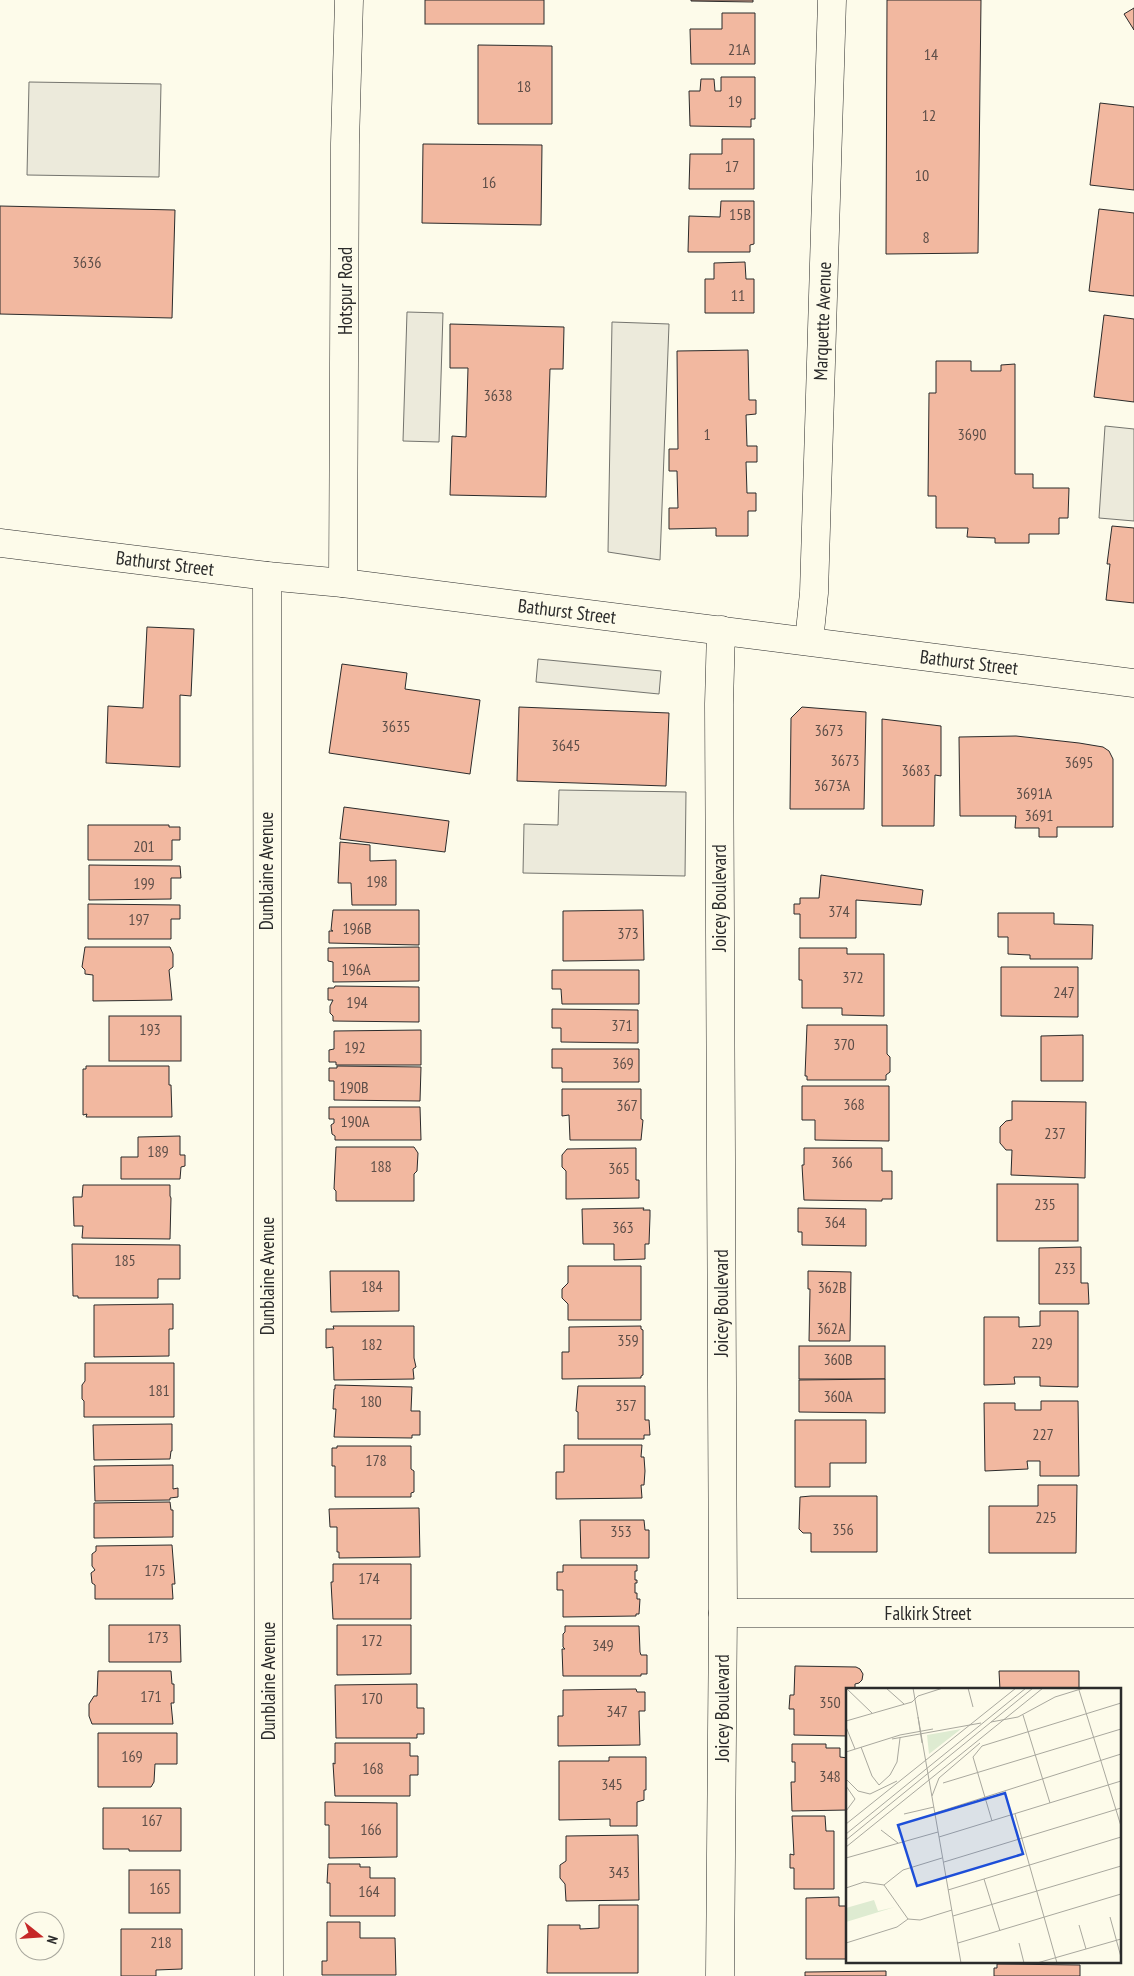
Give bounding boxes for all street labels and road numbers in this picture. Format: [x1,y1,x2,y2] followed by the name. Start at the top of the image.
[333,247,357,335] street label: Hotspur Road
[808,261,836,381] street label: Marquette Avenue
[115,545,216,581] street label: Bathurst Street
[517,593,618,629] street label: Bathurst Street
[919,644,1020,680] street label: Bathurst Street
[254,811,278,930] street label: Dunblaine Avenue
[707,844,731,953] street label: Joicey Boulevard
[255,1216,279,1335] street label: Dunblaine Avenue
[709,1249,733,1358] street label: Joicey Boulevard
[885,1601,972,1625] street label: Falkirk Street
[256,1621,280,1740] street label: Dunblaine Avenue
[710,1654,734,1763] street label: Joicey Boulevard

